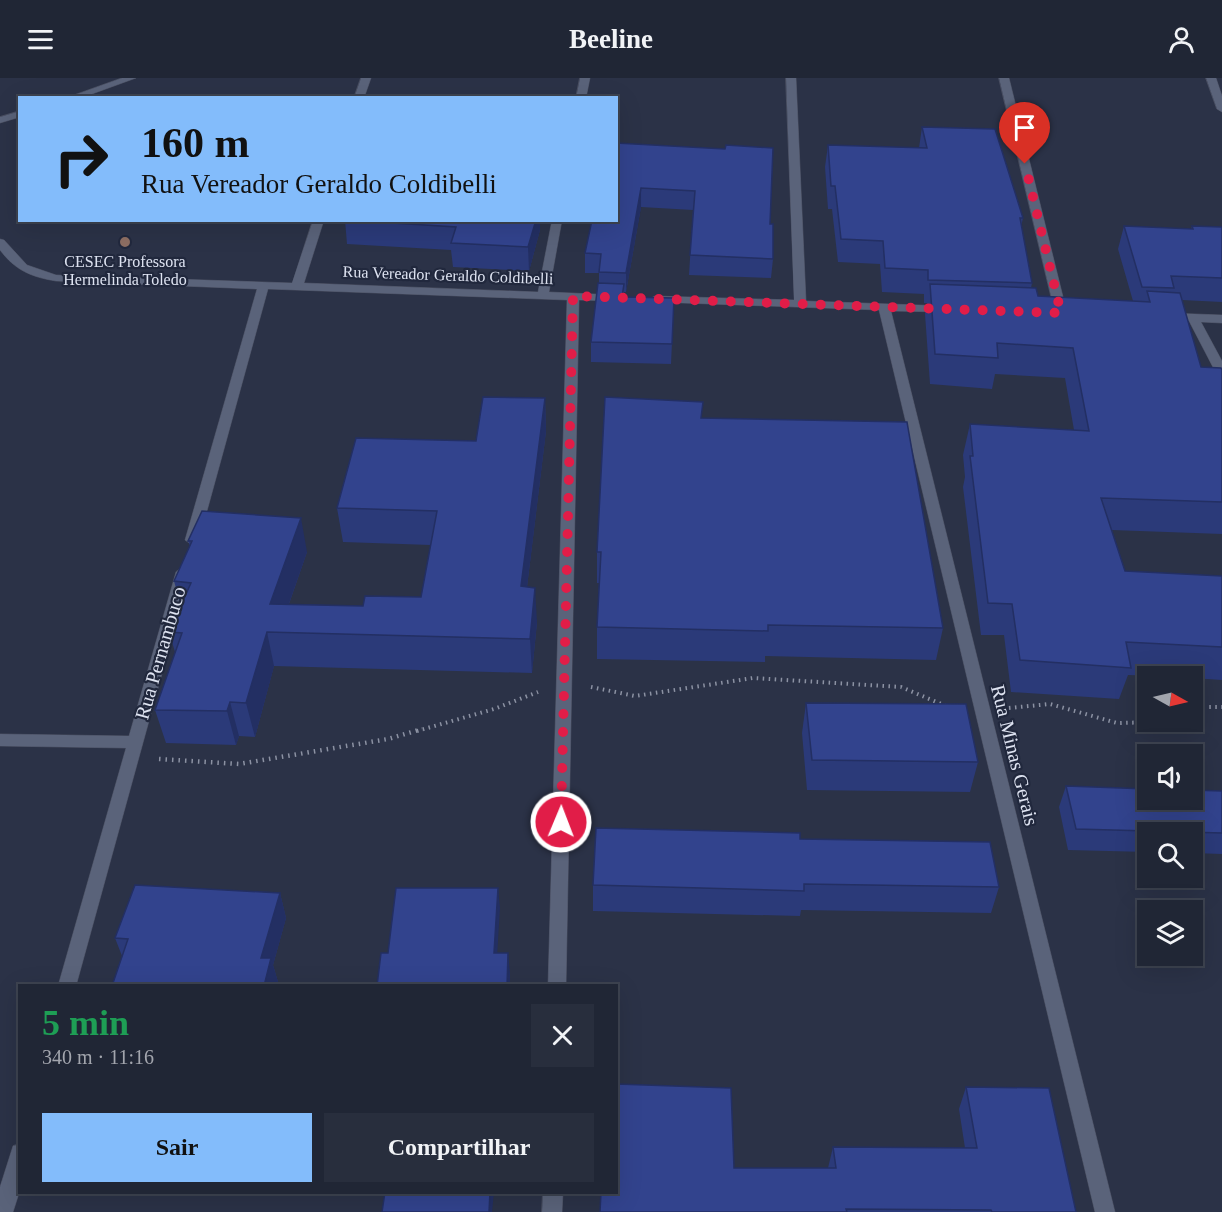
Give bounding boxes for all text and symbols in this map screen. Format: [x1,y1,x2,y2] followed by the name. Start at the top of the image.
[24,23,57,56] icon: menu
[1165,23,1198,56] icon: person
[569,24,653,54] text: Beeline
[999,102,1050,164] pin
[1008,111,1041,144] icon: arrive
[42,120,120,198] icon: right
[141,120,250,166] text: 160 m
[141,169,497,199] text: Rua Vereador Geraldo Coldibelli
[118,235,132,249] marker: CESEC Professora Hermelinda Toledo
[63,253,187,288] place label: CESEC Professora Hermelinda Toledo
[342,263,554,287] street label: Rua Vereador Geraldo Coldibelli
[131,584,189,722] street label: Rua Pernambuco
[1137,666,1203,732] north arrow
[1137,666,1203,966] map controls
[987,682,1043,828] street label: Rua Minas Gerais
[1137,744,1203,810] button: sound
[529,790,593,854] position arrow
[1137,822,1203,888] button: search
[1137,900,1203,966] button: layers
[42,1003,129,1043] text: 5 min
[531,1004,594,1067] button: close
[42,1046,154,1068] text: 340 m · 11:16
[42,1113,312,1182] button: Sair
[324,1113,594,1182] button: Compartilhar

